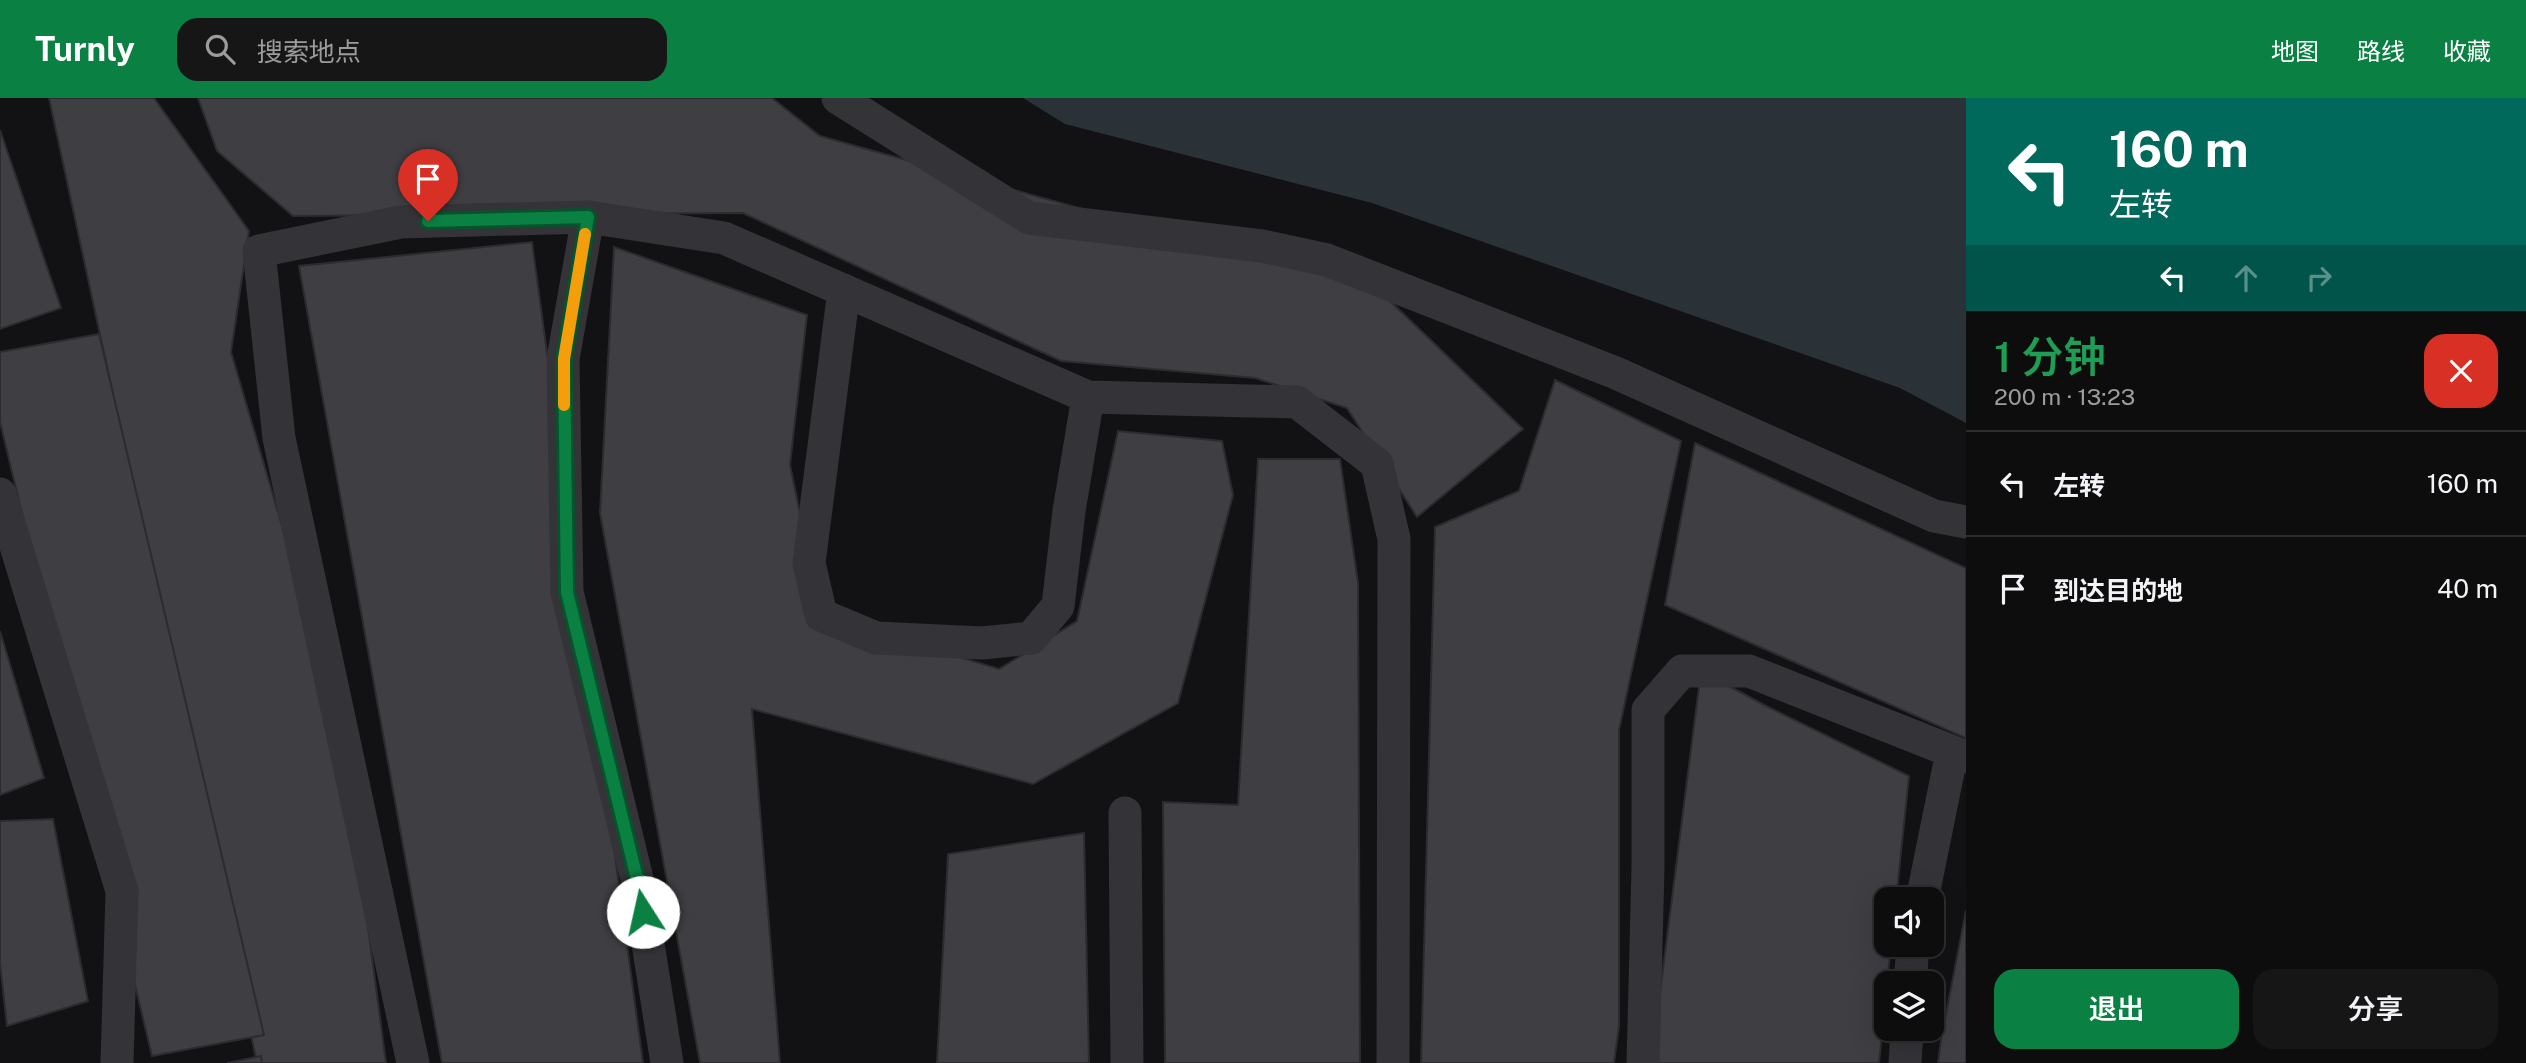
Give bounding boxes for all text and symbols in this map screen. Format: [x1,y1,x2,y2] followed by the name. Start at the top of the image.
[177,18,667,81] search box
[35,30,135,68] text: Turnly
[201,30,239,68] icon: search
[257,36,361,67] text: 搜索地点
[2271,37,2319,65] text: 地图
[2357,37,2405,65] text: 路线
[2443,37,2491,65] text: 收藏
[2109,120,2249,178] text: 160 m
[1994,126,2085,217] icon: left
[398,149,458,221] pin
[409,160,447,198] icon: arrive
[2109,186,2173,223] text: 左转
[2154,259,2192,297] icon: left
[2227,259,2265,297] icon: ahead
[2300,259,2338,297] icon: right
[1994,332,2105,381] text: 1 分钟
[2424,334,2498,408] button: close
[1994,383,2135,410] text: 200 m · 13:23
[1994,465,2032,503] icon: left
[2427,468,2498,499] text: 160 m
[2053,470,2105,501] text: 左转
[1994,570,2032,608] icon: arrive
[2437,573,2498,604] text: 40 m
[2053,575,2183,606] text: 到达目的地
[606,875,680,949] position arrow
[1874,887,1944,1041] map controls
[1874,887,1944,957] button: sound
[1994,969,2239,1049] button: 退出
[2253,969,2498,1049] button: 分享
[1874,971,1944,1041] button: layers

